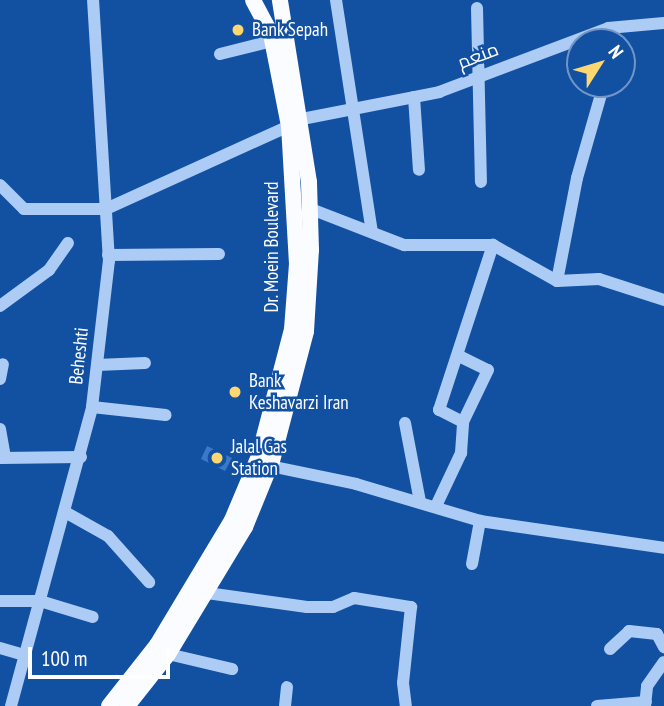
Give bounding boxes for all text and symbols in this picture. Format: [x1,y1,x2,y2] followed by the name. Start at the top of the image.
[252,19,328,41] place label: Bank Sepah
[230,22,246,38] marker: Bank Sepah
[566,28,636,98] north arrow
[454,38,502,74] street label: منعم
[603,40,629,63] text: N
[261,181,283,313] street label: Dr. Moein Boulevard
[65,326,93,386] street label: Beheshti
[249,370,349,414] place label: Bank Keshavarzi Iran
[227,384,243,400] marker: Bank Keshavarzi Iran
[231,436,287,480] place label: Jalal Gas Station
[209,450,225,466] marker: Jalal Gas Station
[32,632,173,676] scale bar
[41,645,87,672] text: 100 m

